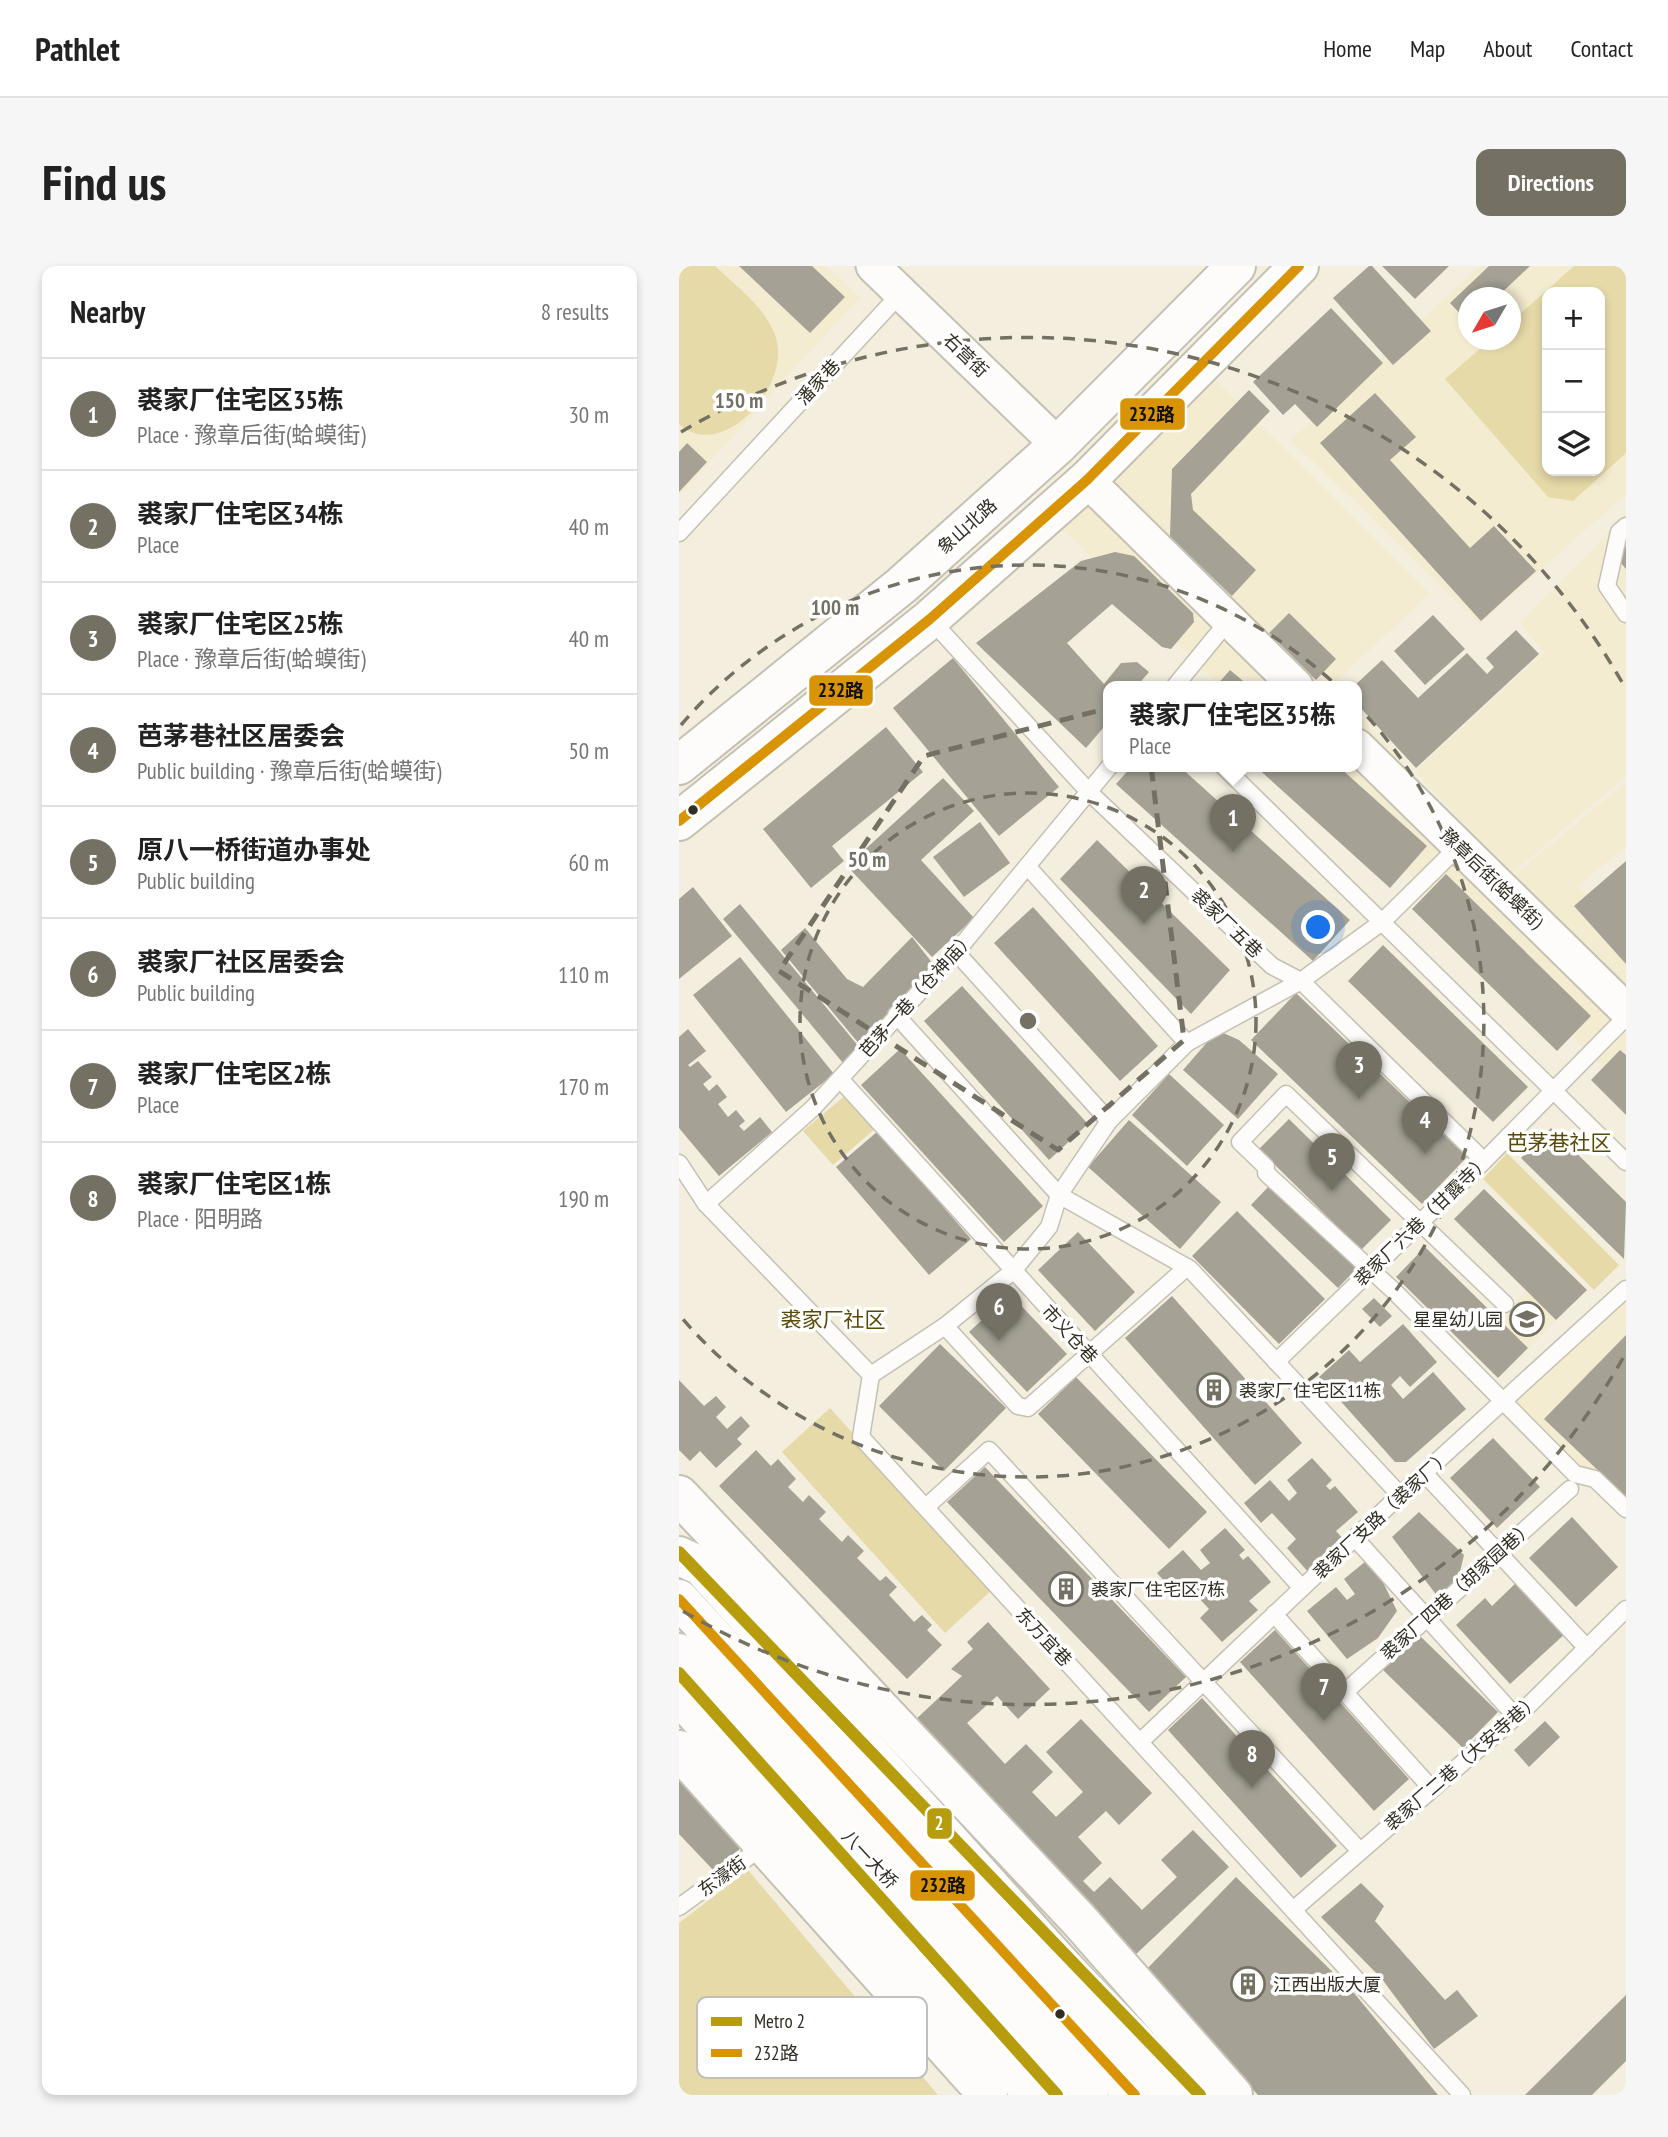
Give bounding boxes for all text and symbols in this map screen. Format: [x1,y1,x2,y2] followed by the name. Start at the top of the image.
[35,27,120,70] text: Pathlet
[1323,33,1372,64] text: Home
[1410,33,1445,64] text: Map
[1483,33,1532,64] text: About
[1570,33,1633,64] text: Contact
[1476,149,1626,216] button: Directions
[42,150,166,214] text: Find us
[1458,287,1521,350] north arrow
[1542,287,1605,476] map controls
[1542,287,1605,350] button: +
[70,292,145,331] text: Nearby
[541,297,609,326] text: 8 results
[939,328,993,382] street label: 右营街
[1542,350,1605,413] button: −
[791,354,845,410] street label: 潘家巷
[137,383,344,416] text: 裘家厂住宅区35栋
[715,387,763,414] text: 150 m
[1119,397,1186,431] line badge: 232路
[88,400,99,429] text: 1
[568,400,609,429] text: 30 m
[1129,402,1175,426] text: 232路
[1542,413,1605,476] button: layers
[137,420,366,449] text: Place · 豫章后街(蛤蟆街)
[933,493,1001,559] street label: 象山北路
[137,497,344,530] text: 裘家厂住宅区34栋
[88,512,99,541] text: 2
[568,512,609,541] text: 40 m
[137,530,179,559] text: Place
[811,594,859,621] text: 100 m
[137,607,344,640] text: 裘家厂住宅区25栋
[88,624,99,653] text: 3
[568,624,609,653] text: 40 m
[137,644,366,673] text: Place · 豫章后街(蛤蟆街)
[808,674,874,707] line badge: 232路
[818,678,864,702] text: 232路
[1103,681,1362,772] popup
[1129,698,1336,731] text: 裘家厂住宅区35栋
[137,719,345,752] text: 芭茅巷社区居委会
[1129,731,1171,760] text: Place
[88,736,99,765] text: 4
[568,736,609,765] text: 50 m
[137,756,441,785] text: Public building · 豫章后街(蛤蟆街)
[1210,794,1256,852] pin: 1
[686,803,700,817] unlabelled marker
[1436,823,1549,934] street label: 豫章后街(蛤蟆街)
[137,833,371,866] text: 原八一桥街道办事处
[848,846,886,873] text: 50 m
[88,848,99,877] text: 5
[568,848,609,877] text: 60 m
[137,866,255,895] text: Public building
[1121,866,1167,924] pin: 2
[1187,883,1267,963] street label: 裘家厂五巷
[1301,910,1335,944] your location
[854,926,980,1062] street label: 芭茅一巷（仓神庙）
[137,945,345,978] text: 裘家厂社区居委会
[88,960,99,989] text: 6
[558,960,609,989] text: 110 m
[137,978,255,1007] text: Public building
[1016,1009,1040,1033] centre of rings
[1336,1041,1382,1099] pin: 3
[137,1057,331,1090] text: 裘家厂住宅区2栋
[88,1072,99,1101] text: 7
[558,1072,609,1101] text: 170 m
[137,1090,179,1119] text: Place
[1402,1096,1448,1154] pin: 4
[1507,1129,1612,1156] district label: 芭茅巷社区
[1309,1133,1355,1191] pin: 5
[1349,1149,1495,1291] street label: 裘家厂六巷（甘露寺）
[137,1167,331,1200] text: 裘家厂住宅区1栋
[88,1184,99,1213] text: 8
[558,1184,609,1213] text: 190 m
[137,1204,263,1233] text: Place · 阳明路
[976,1283,1022,1341] pin: 6
[1037,1300,1103,1368] street label: 市义仓巷
[1508,1300,1546,1338] school or university icon: 星星幼儿园
[781,1306,886,1333] district label: 裘家厂社区
[1413,1308,1503,1331] place label: 星星幼儿园
[1195,1371,1233,1409] building icon: 裘家厂住宅区11栋
[1239,1379,1381,1402] place label: 裘家厂住宅区11栋
[1308,1444,1456,1584] street label: 裘家厂支路（裘家厂）
[1376,1515,1538,1665] street label: 裘家厂四巷（胡家园巷）
[1047,1570,1085,1608] building icon: 裘家厂住宅区7栋
[1091,1578,1225,1601] place label: 裘家厂住宅区7栋
[1011,1603,1077,1671] street label: 东万宜巷
[1301,1663,1347,1721] pin: 7
[1380,1688,1544,1836] street label: 裘家厂二巷（大安寺巷）
[1229,1730,1275,1788] pin: 8
[926,1807,953,1840] line badge: 2
[934,1811,944,1835] text: 2
[837,1825,903,1893] street label: 八一大桥
[693,1851,751,1901] street label: 东濠街
[909,1869,976,1902] line badge: 232路
[920,1873,966,1897] text: 232路
[1229,1965,1267,2003] building icon: 江西出版大厦
[1273,1973,1381,1996] place label: 江西出版大厦
[697,1997,927,2078] legend
[1053,2007,1067,2021] unlabelled marker
[754,2009,805,2033] text: Metro 2
[754,2041,799,2065] text: 232路

